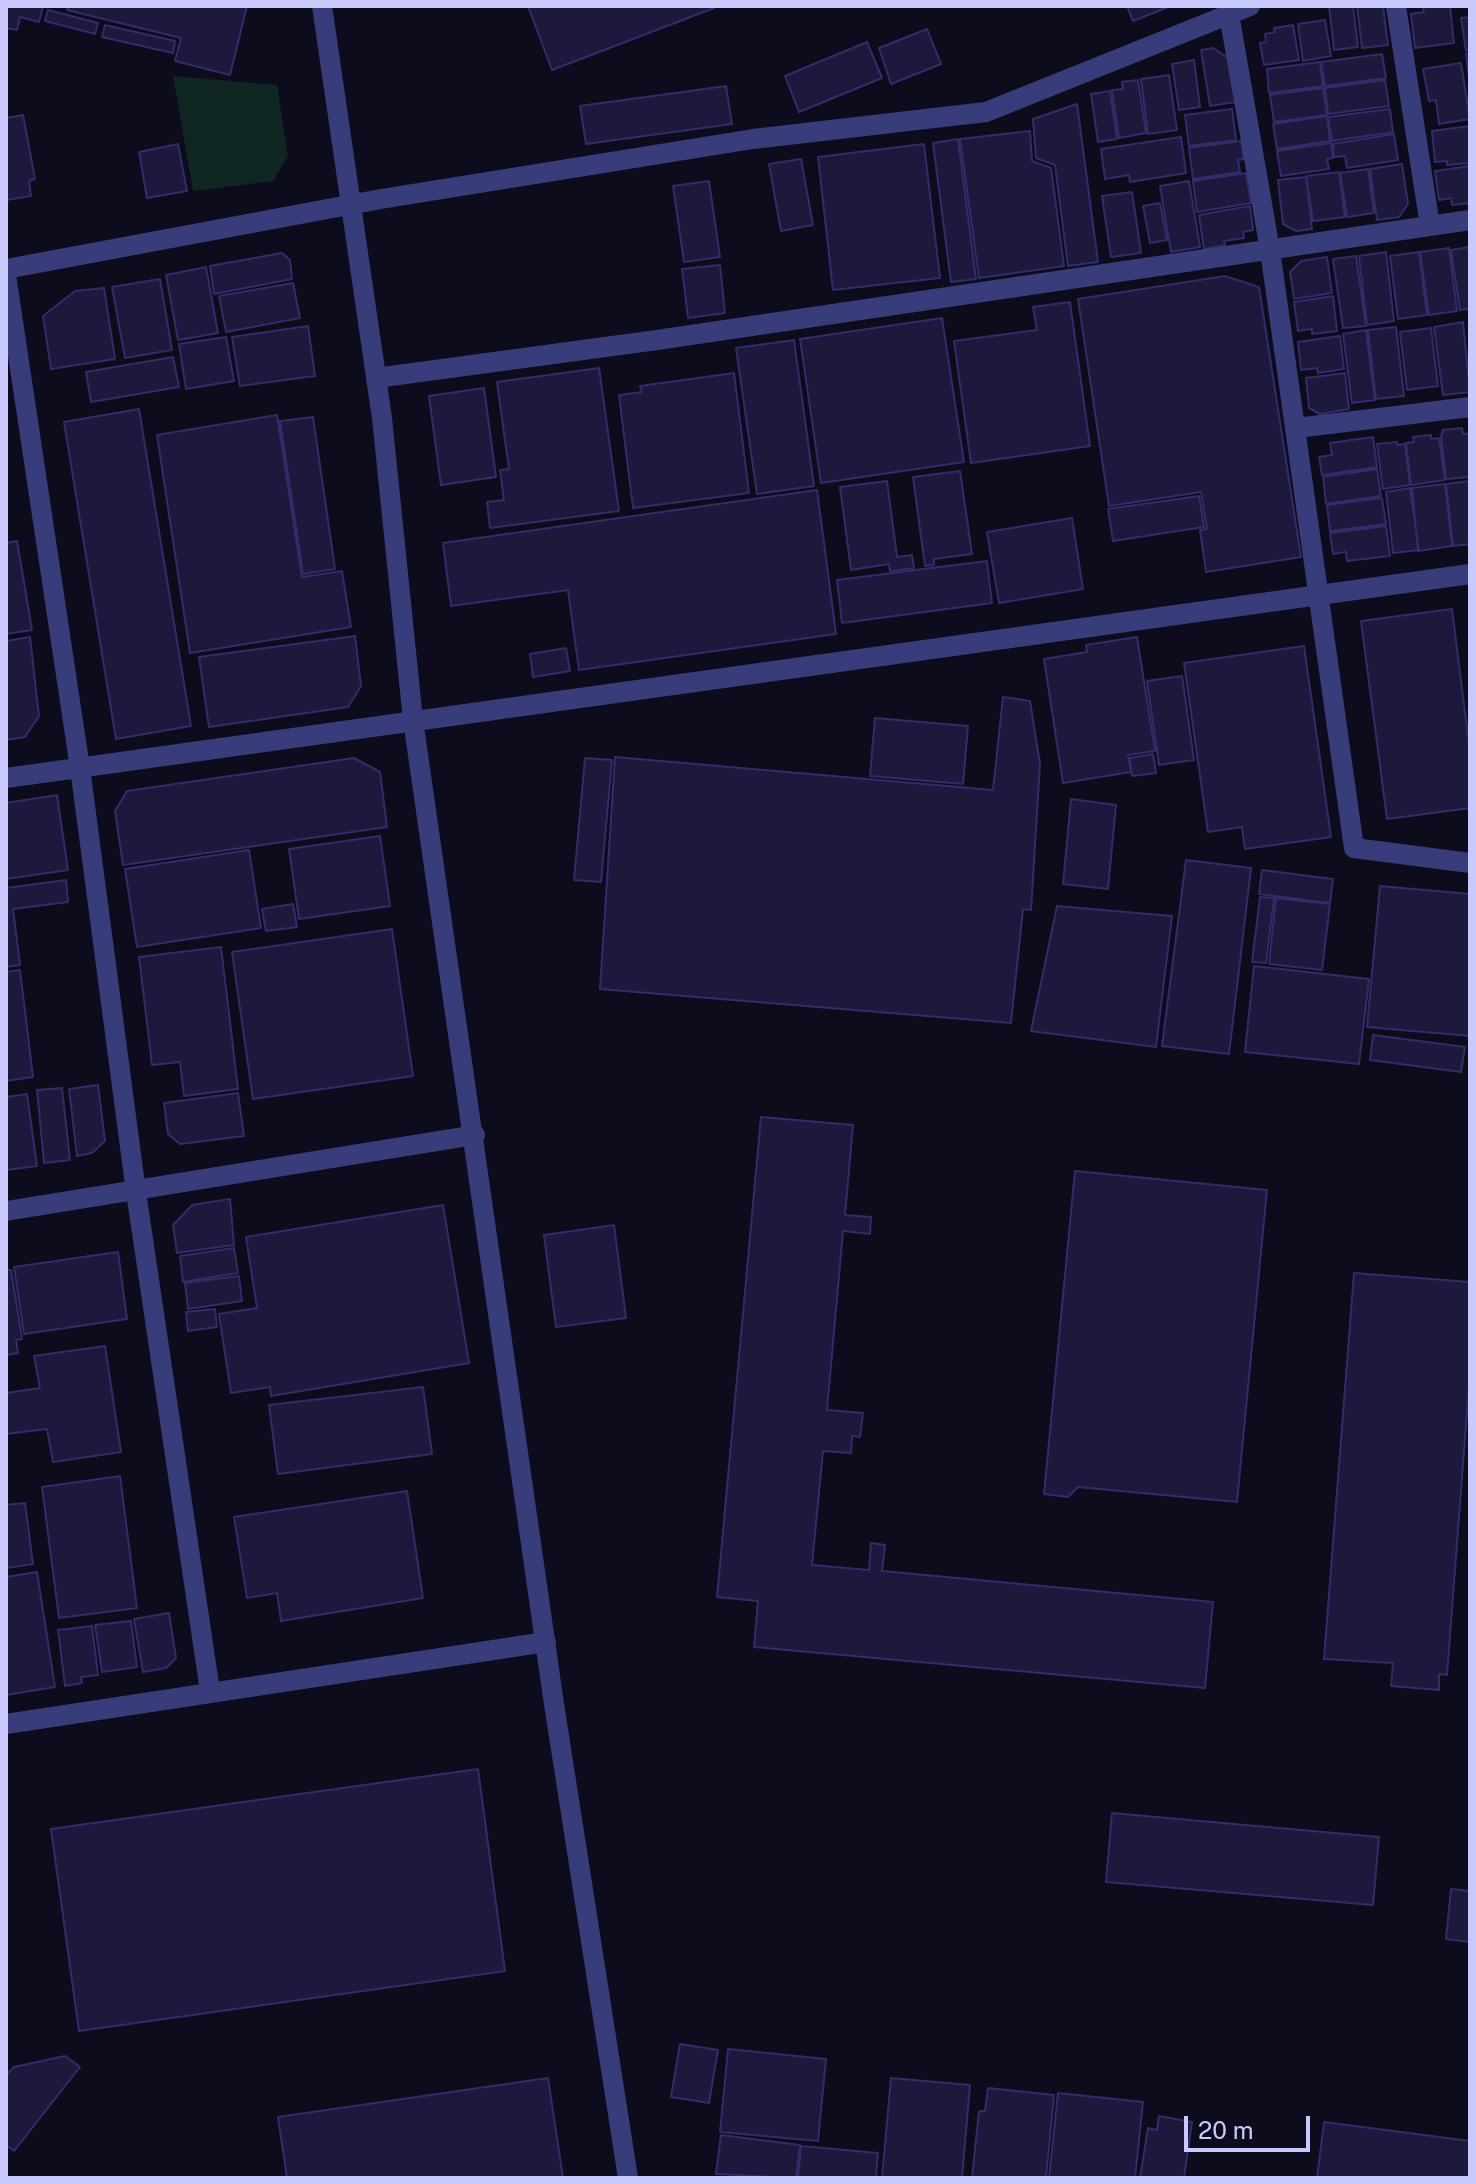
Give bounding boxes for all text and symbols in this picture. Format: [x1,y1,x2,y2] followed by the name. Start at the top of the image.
[1188,2100,1314,2150] scale bar
[1198,2116,1254,2144] text: 20 m

